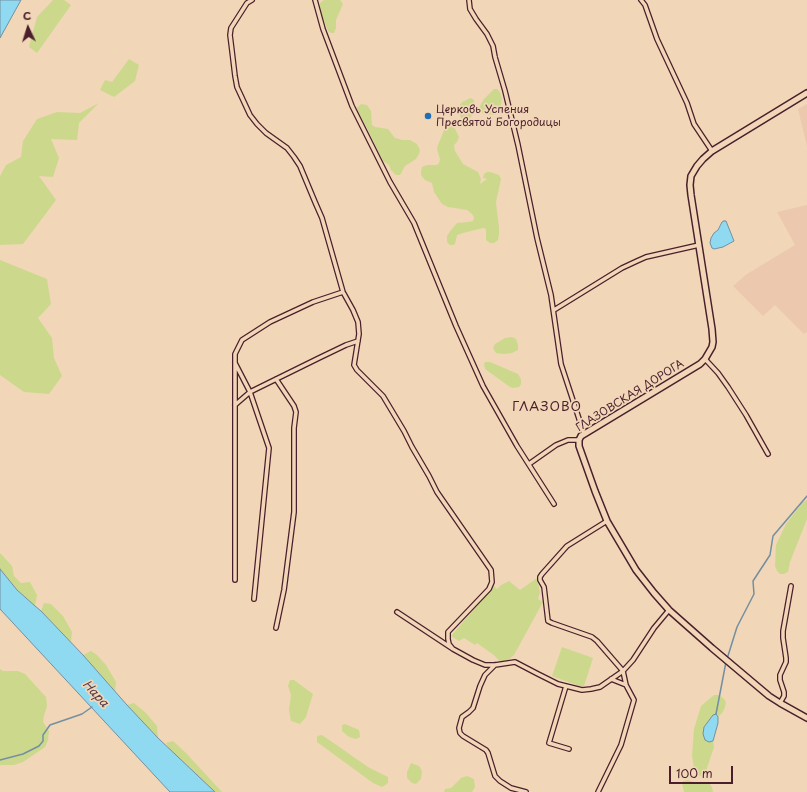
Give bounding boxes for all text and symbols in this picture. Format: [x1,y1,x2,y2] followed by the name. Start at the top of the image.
[22,7,32,24] text: С
[8,8,48,48] north arrow
[436,103,561,129] place label: Церковь Успения Пресвятой Богородицы
[423,111,433,121] marker: Церковь Успения Пресвятой Богородицы
[574,357,686,435] street label: ГЛАЗОВСКАЯ ДОРОГА
[512,399,582,415] district label: ГЛАЗОВО
[79,678,111,710] water label: Нара
[671,758,735,784] scale bar
[676,764,713,782] text: 100 m

